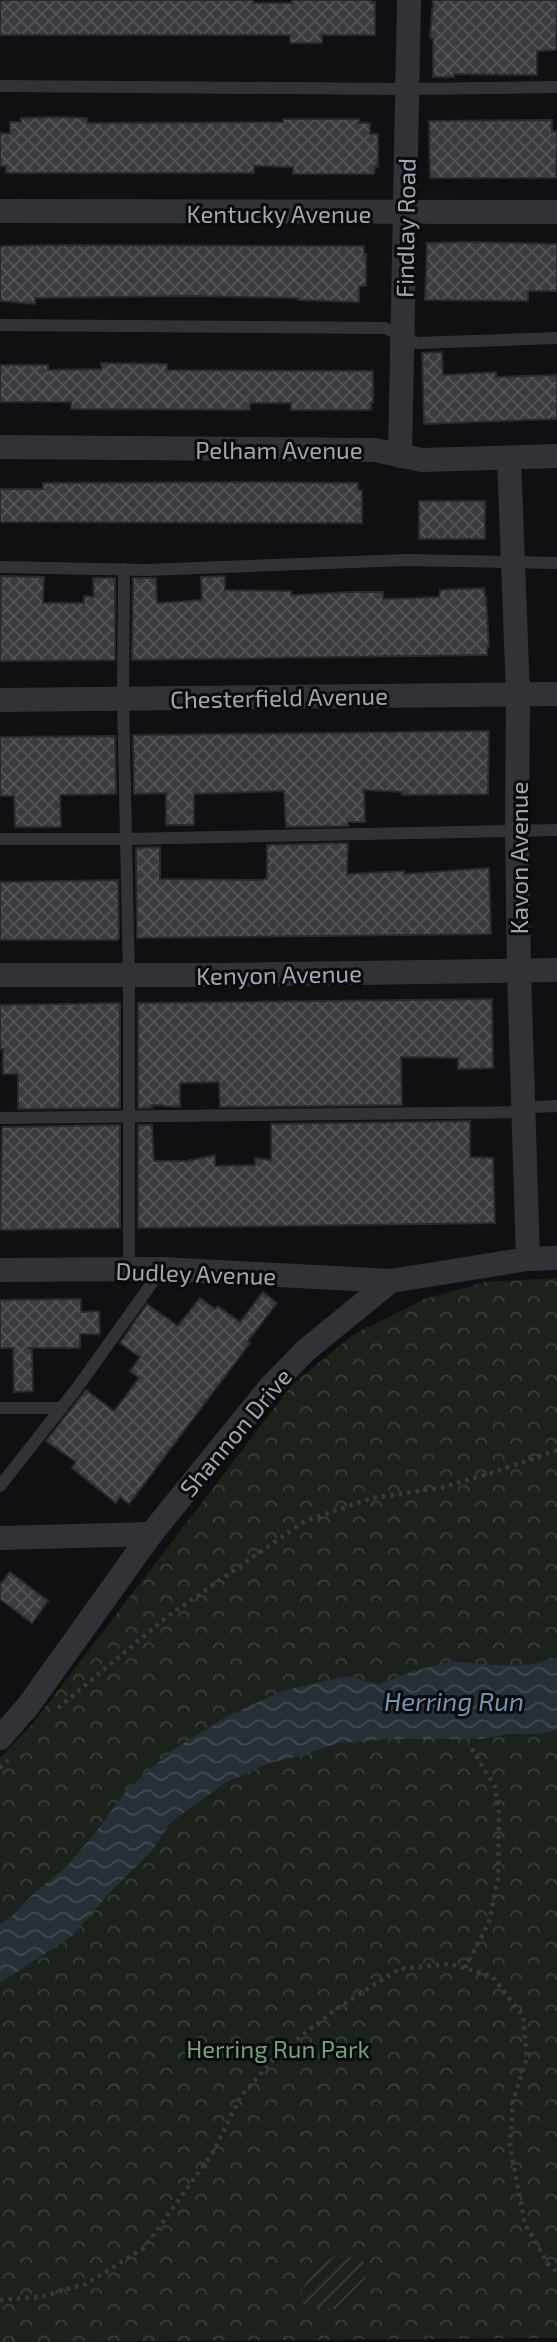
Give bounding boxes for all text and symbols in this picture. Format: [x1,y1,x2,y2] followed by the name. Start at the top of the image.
[389,158,421,298] street label: Findlay Road
[187,199,371,228] street label: Kentucky Avenue
[195,435,363,464] street label: Pelham Avenue
[170,681,388,713] street label: Chesterfield Avenue
[504,782,533,934] street label: Kavon Avenue
[196,958,362,990] street label: Kenyon Avenue
[115,1256,277,1290] street label: Dudley Avenue
[173,1362,297,1502] street label: Shannon Drive
[384,1685,524,1716] water label: Herring Run
[186,2034,370,2063] park label: Herring Run Park

